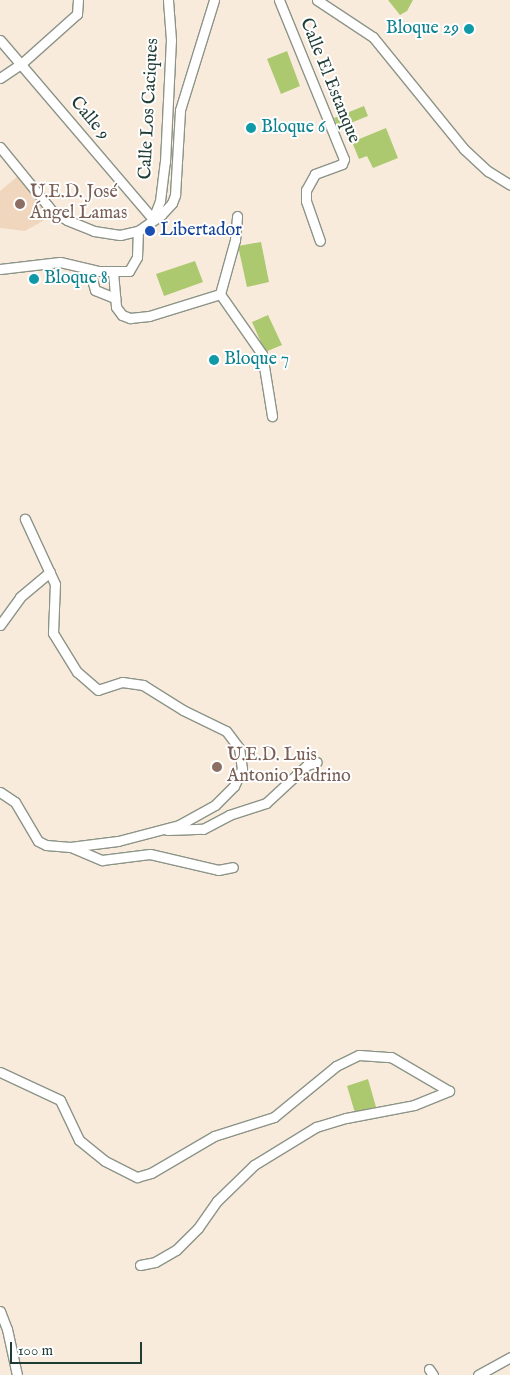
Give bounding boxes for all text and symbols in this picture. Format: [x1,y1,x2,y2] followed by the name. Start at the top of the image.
[294,15,364,147] street label: Calle El Estanque
[386,18,459,40] place label: Bloque 29
[463,23,475,35] marker: Bloque 29
[136,38,164,180] street label: Calle Los Caciques
[65,93,113,145] street label: Calle 9
[261,117,325,139] place label: Bloque 6
[245,122,257,134] marker: Bloque 6
[30,183,127,225] place label: U.E.D. José Ángel Lamas
[14,198,26,210] marker: U.E.D. José Ángel Lamas
[160,220,242,242] place label: Libertador
[144,225,156,237] marker: Libertador
[44,268,108,290] place label: Bloque 8
[28,273,40,285] marker: Bloque 8
[224,349,289,371] place label: Bloque 7
[208,354,220,366] marker: Bloque 7
[227,746,351,789] place label: U.E.D. Luis Antonio Padrino
[211,761,223,773] marker: U.E.D. Luis Antonio Padrino
[12,1332,145,1364] scale bar
[18,1341,53,1360] text: 100 m

